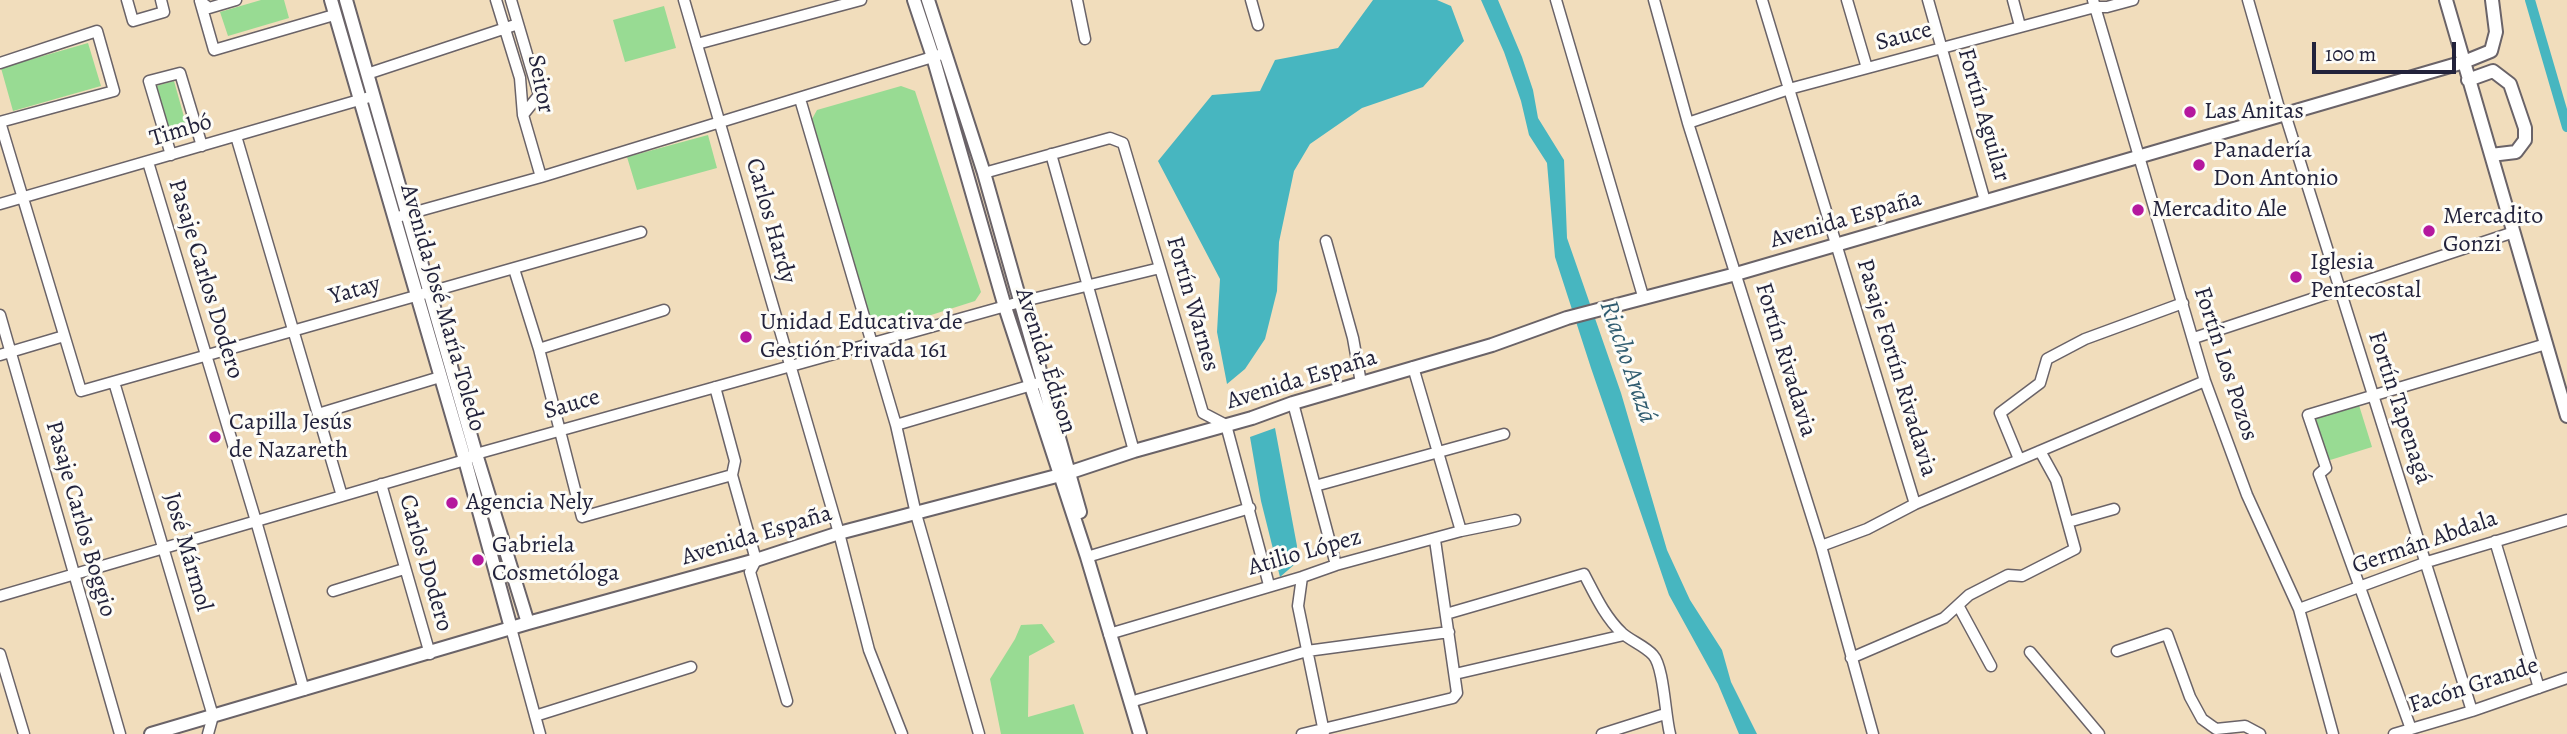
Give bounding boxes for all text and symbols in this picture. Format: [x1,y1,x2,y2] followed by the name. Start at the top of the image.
[1873,16,1935,58] street label: Sauce
[2315,28,2458,72] scale bar
[2325,40,2376,68] text: 100 m
[1950,45,2016,185] street label: Fortín Aguilar
[520,52,560,116] street label: Seitor
[2204,98,2304,126] place label: Las Anitas
[2182,104,2198,120] marker: Las Anitas
[147,108,215,154] street label: Timbó
[2213,137,2338,193] place label: Panadería Don Antonio
[738,155,802,287] street label: Carlos Hardy
[2191,157,2207,173] marker: Panadería Don Antonio
[161,176,249,382] street label: Pasaje Carlos Dodero
[393,181,491,435] street label: Avenida José María Toledo
[1767,185,1925,255] street label: Avenida España
[2152,196,2287,224] place label: Mercadito Ale
[2130,202,2146,218] marker: Mercadito Ale
[2443,203,2543,259] place label: Mercadito Gonzi
[2421,223,2437,239] marker: Mercadito Gonzi
[1159,233,1225,375] street label: Fortín Warnes
[2310,249,2421,305] place label: Iglesia Pentecostal
[1849,256,1943,480] street label: Pasaje Fortín Rivadavia
[2288,269,2304,285] marker: Iglesia Pentecostal
[326,270,384,312] street label: Yatay
[1748,279,1822,441] street label: Fortín Rivadavia
[2187,283,2263,445] street label: Fortín Los Pozos
[1008,285,1082,437] street label: Avenida Édison
[1591,297,1663,427] water label: Riacho Arazá
[760,309,963,365] place label: Unidad Educativa de Gestión Privada 161
[2361,328,2437,488] street label: Fortín Tapenagá
[738,329,754,345] marker: Unidad Educativa de Gestión Privada 161
[1223,343,1381,417] street label: Avenida España
[541,383,603,427] street label: Sauce
[229,409,352,465] place label: Capilla Jesús de Nazareth
[38,418,122,620] street label: Pasaje Carlos Boggio
[207,429,223,445] marker: Capilla Jesús de Nazareth
[156,489,218,615] street label: José Mármol
[466,489,593,517] place label: Agencia Nely
[392,491,458,635] street label: Carlos Dodero
[444,495,460,511] marker: Agencia Nely
[678,499,836,573] street label: Avenida España
[2349,505,2501,581] street label: Germán Abdala
[1245,523,1365,583] street label: Atilio López
[492,532,619,588] place label: Gabriela Cosmetóloga
[470,552,486,568] marker: Gabriela Cosmetóloga
[2406,652,2542,720] street label: Facón Grande

